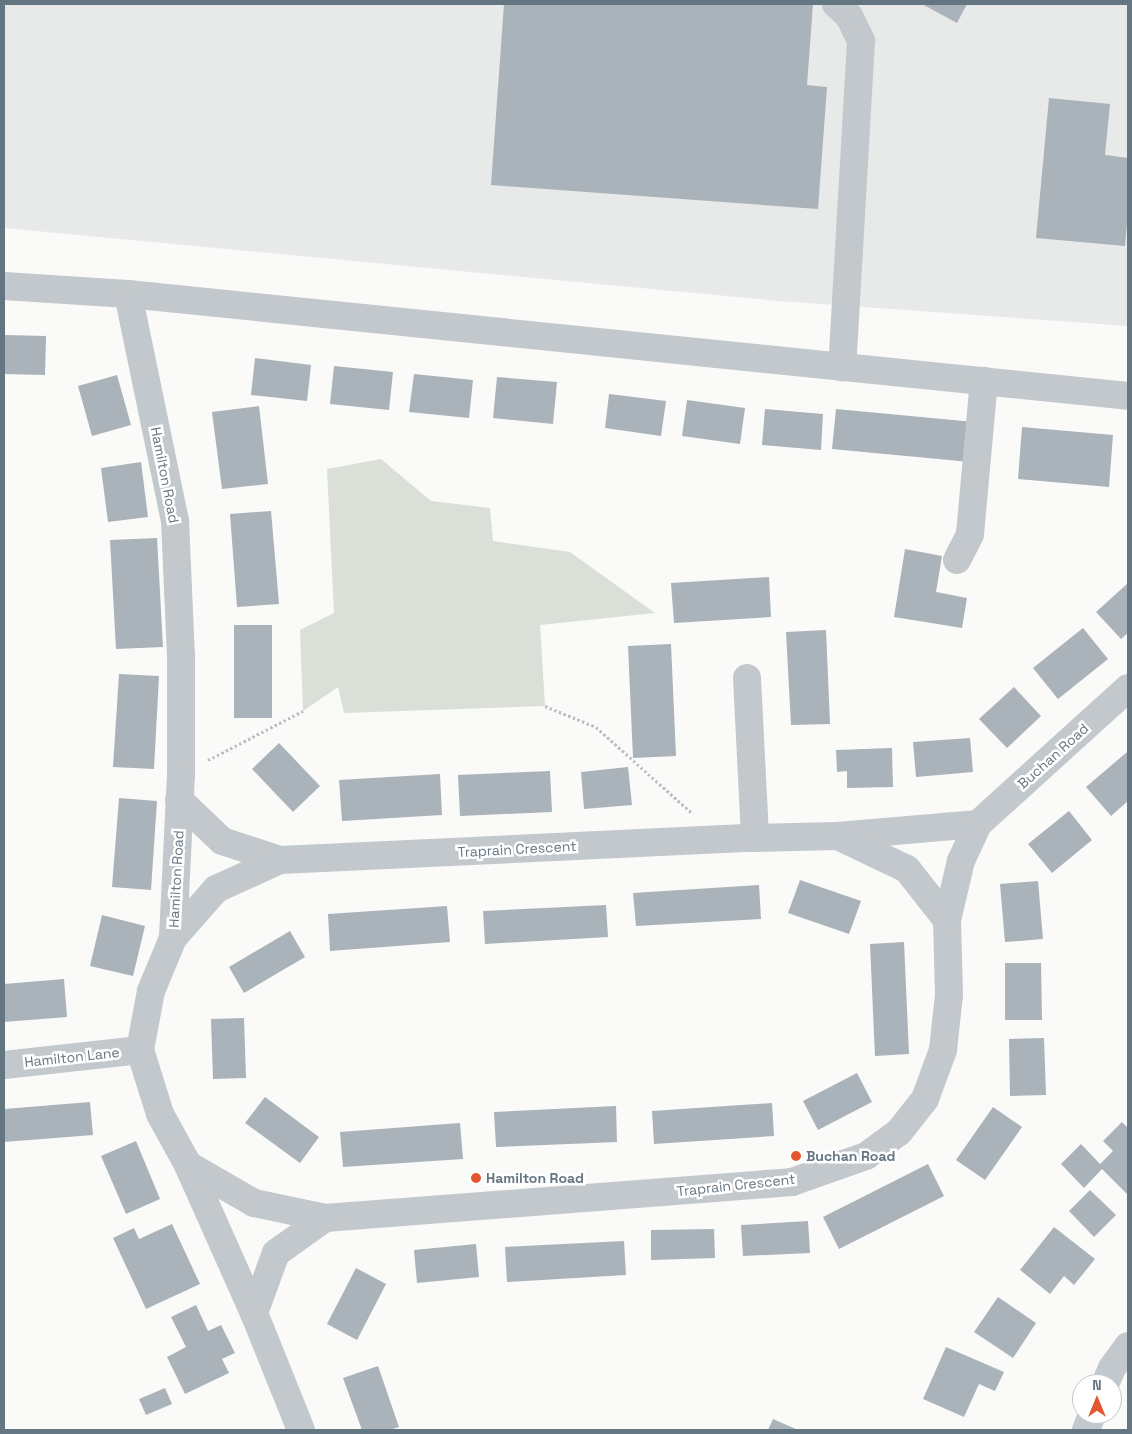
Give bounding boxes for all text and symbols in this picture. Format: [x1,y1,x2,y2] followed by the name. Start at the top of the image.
[147,426,183,524] street label: Hamilton Road
[1014,720,1092,792] street label: Buchan Road
[165,830,187,928] street label: Hamilton Road
[457,837,577,861] street label: Traprain Crescent
[24,1044,120,1070] street label: Hamilton Lane
[806,1148,895,1164] place label: Buchan Road
[790,1150,802,1162] marker: Buchan Road
[486,1170,584,1186] place label: Hamilton Road
[676,1170,796,1200] street label: Traprain Crescent
[470,1172,482,1184] marker: Hamilton Road
[1072,1374,1122,1424] north arrow
[1092,1376,1102,1394] text: N

